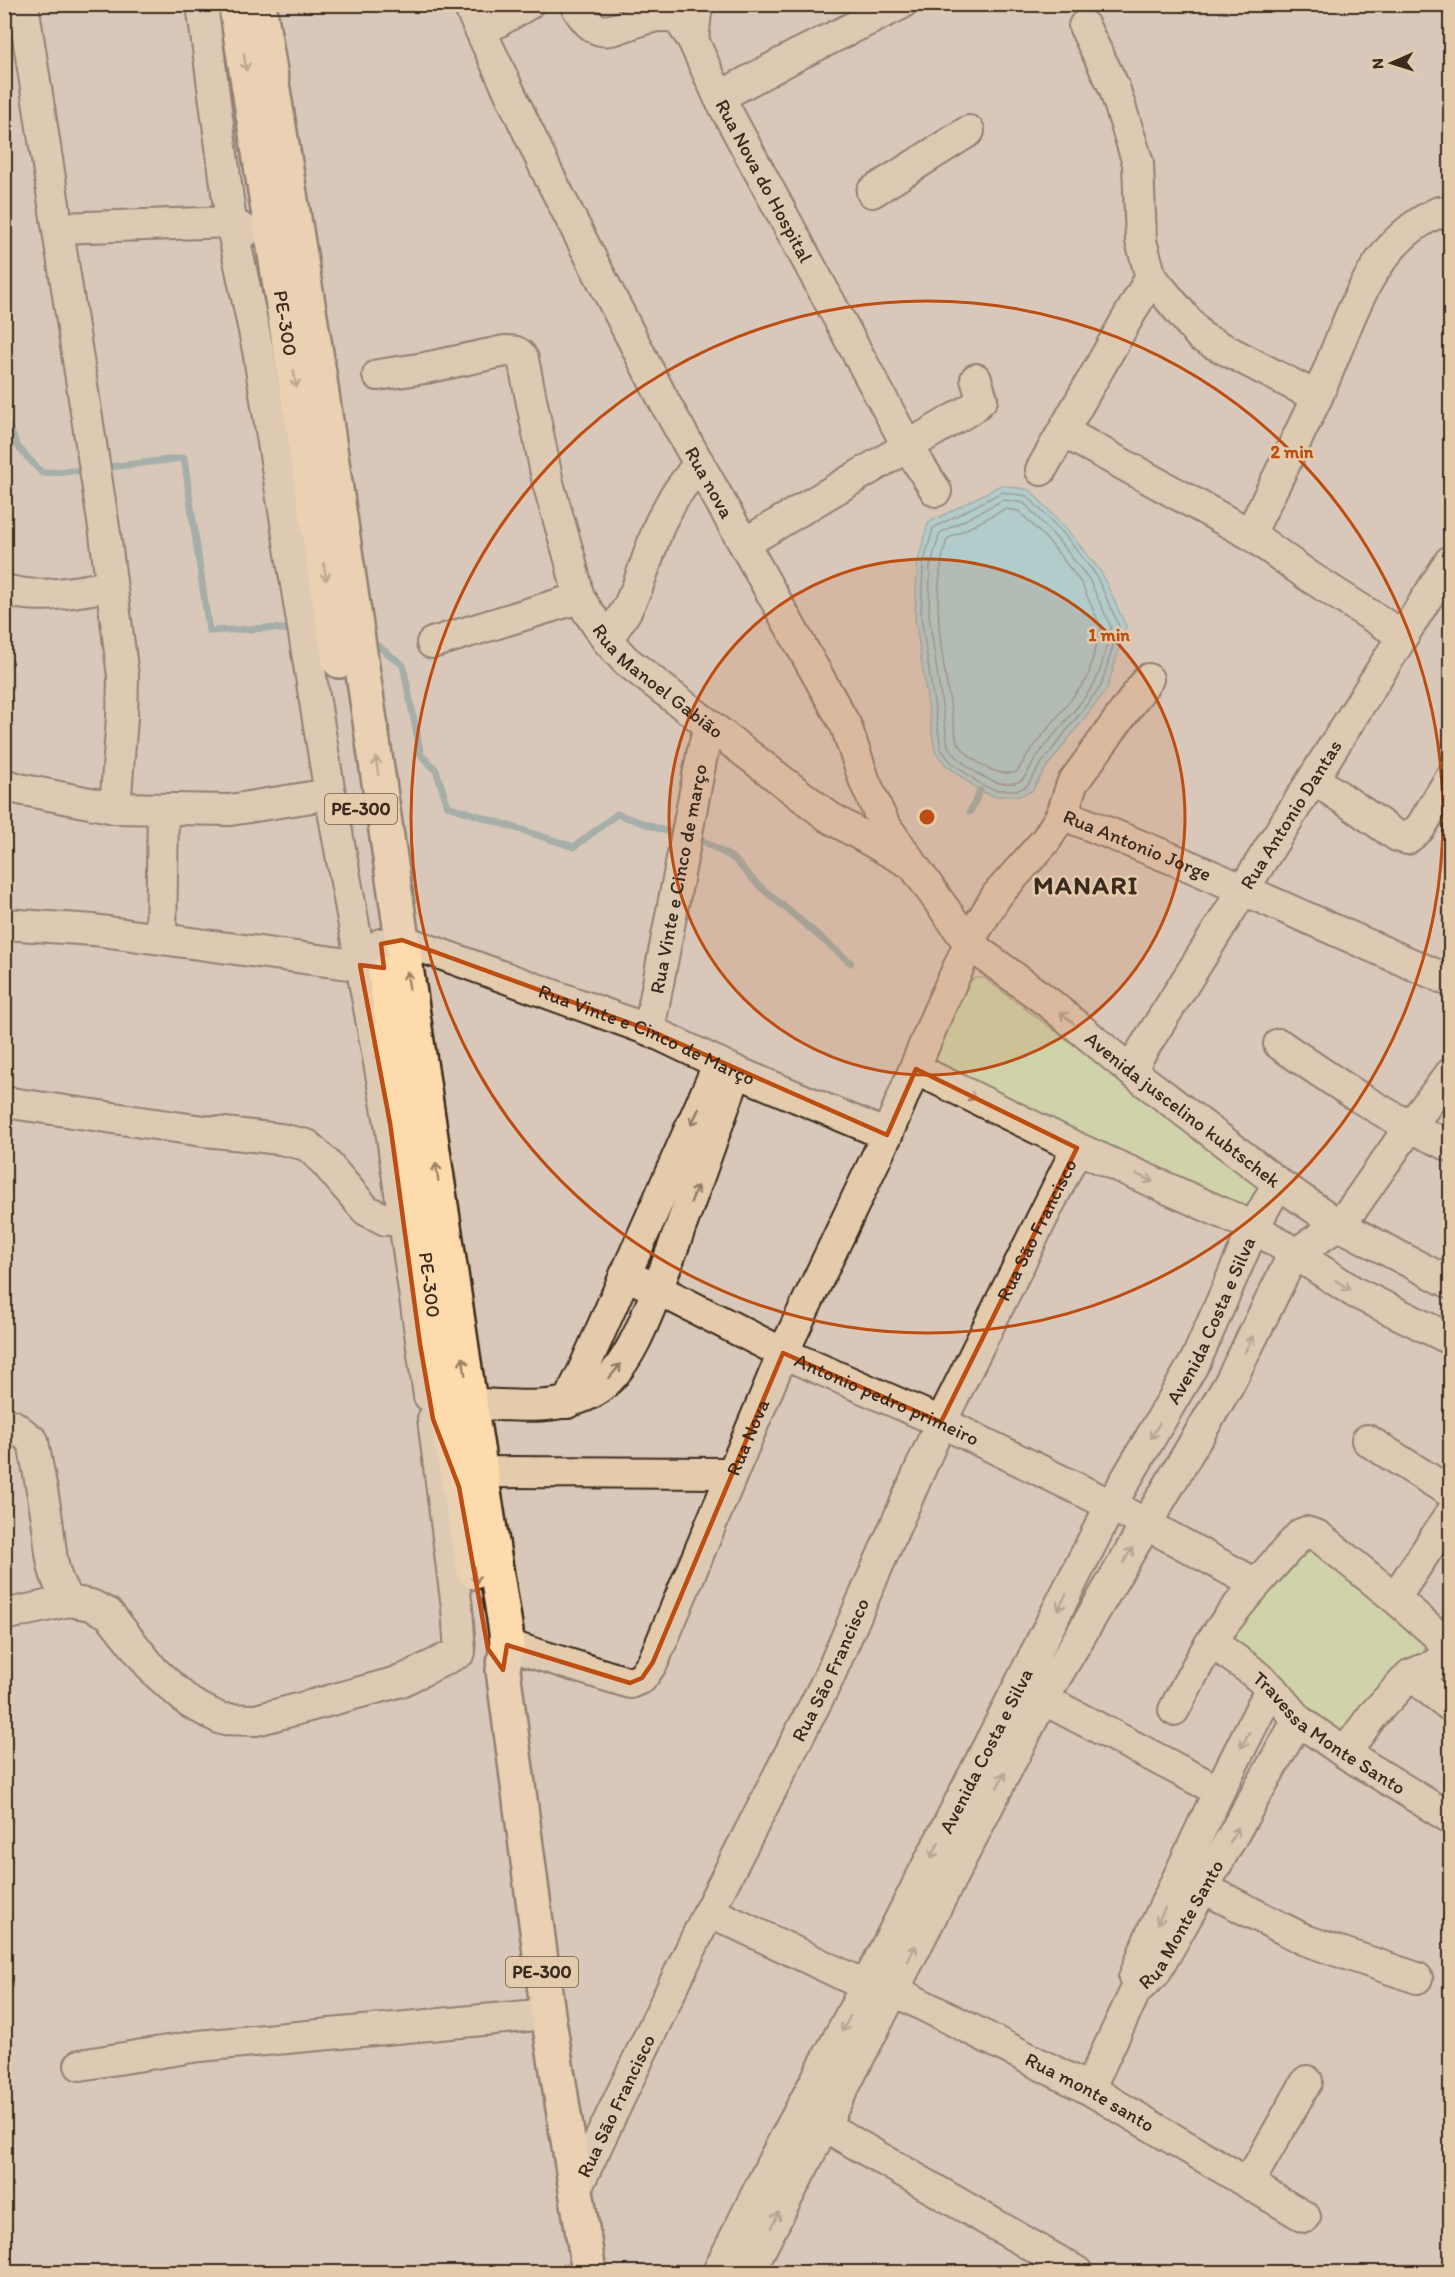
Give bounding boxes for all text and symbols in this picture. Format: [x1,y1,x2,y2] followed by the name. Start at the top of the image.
[1362,33,1422,93] north arrow
[240,52,251,72] one-way arrow
[1368,58,1387,70] text: N
[710,95,818,267] street label: Rua Nova do Hospital
[269,289,303,358] street label: PE-300
[290,369,301,389] one-way arrow
[1271,441,1314,463] text: 2 min
[680,442,739,523] street label: Rua nova
[320,562,331,581] one-way arrow
[587,619,728,743] street label: Rua Manoel Gabião
[1088,624,1130,646] text: 1 min
[1235,735,1347,894] street label: Rua Antonio Dantas
[372,756,383,776] one-way arrow
[644,762,712,996] street label: Rua Vinte e Cinco de março
[325,794,397,824] road number: PE-300
[1060,804,1215,886] street label: Rua Antonio Jorge
[917,807,937,827] centre of rings
[1033,869,1139,901] district label: MANARI
[403,970,414,990] one-way arrow
[535,979,759,1090] street label: Rua Vinte e Cinco de Março
[1060,1011,1075,1025] one-way arrow
[1080,1026,1286,1193] street label: Avenida juscelino kubtschek
[959,1089,977,1101] one-way arrow
[689,1107,701,1125] one-way arrow
[991,1155,1082,1305] street label: Rua São Francisco
[431,1163,442,1183] one-way arrow
[1135,1173,1153,1185] one-way arrow
[689,1185,700,1204] one-way arrow
[1161,1233,1260,1408] street label: Avenida Costa e Silva
[414,1250,446,1319] street label: PE-300
[1334,1280,1351,1292] one-way arrow
[1243,1336,1255,1354] one-way arrow
[791,1348,983,1451] street label: Antonio pedro primeiro
[459,1356,470,1376] one-way arrow
[608,1363,621,1379] one-way arrow
[721,1395,775,1479] street label: Rua Nova
[1148,1422,1160,1439] one-way arrow
[1122,1547,1134,1564] one-way arrow
[469,1564,480,1584] one-way arrow
[1056,1593,1067,1611] one-way arrow
[786,1594,874,1745] street label: Rua São Francisco
[934,1664,1038,1837] street label: Avenida Costa e Silva
[1248,1666,1410,1800] street label: Travessa Monte Santo
[1239,1731,1250,1749] one-way arrow
[996,1771,1007,1789] one-way arrow
[1228,1827,1240,1844] one-way arrow
[928,1841,940,1859] one-way arrow
[1133,1855,1229,1994] street label: Rua Monte Santo
[1154,1907,1166,1925] one-way arrow
[907,1945,919,1963] one-way arrow
[506,1957,578,1987] road number: PE-300
[840,2015,852,2032] one-way arrow
[571,2030,660,2181] street label: Rua São Francisco
[1021,2047,1159,2137] street label: Rua monte santo
[770,2212,782,2230] one-way arrow

